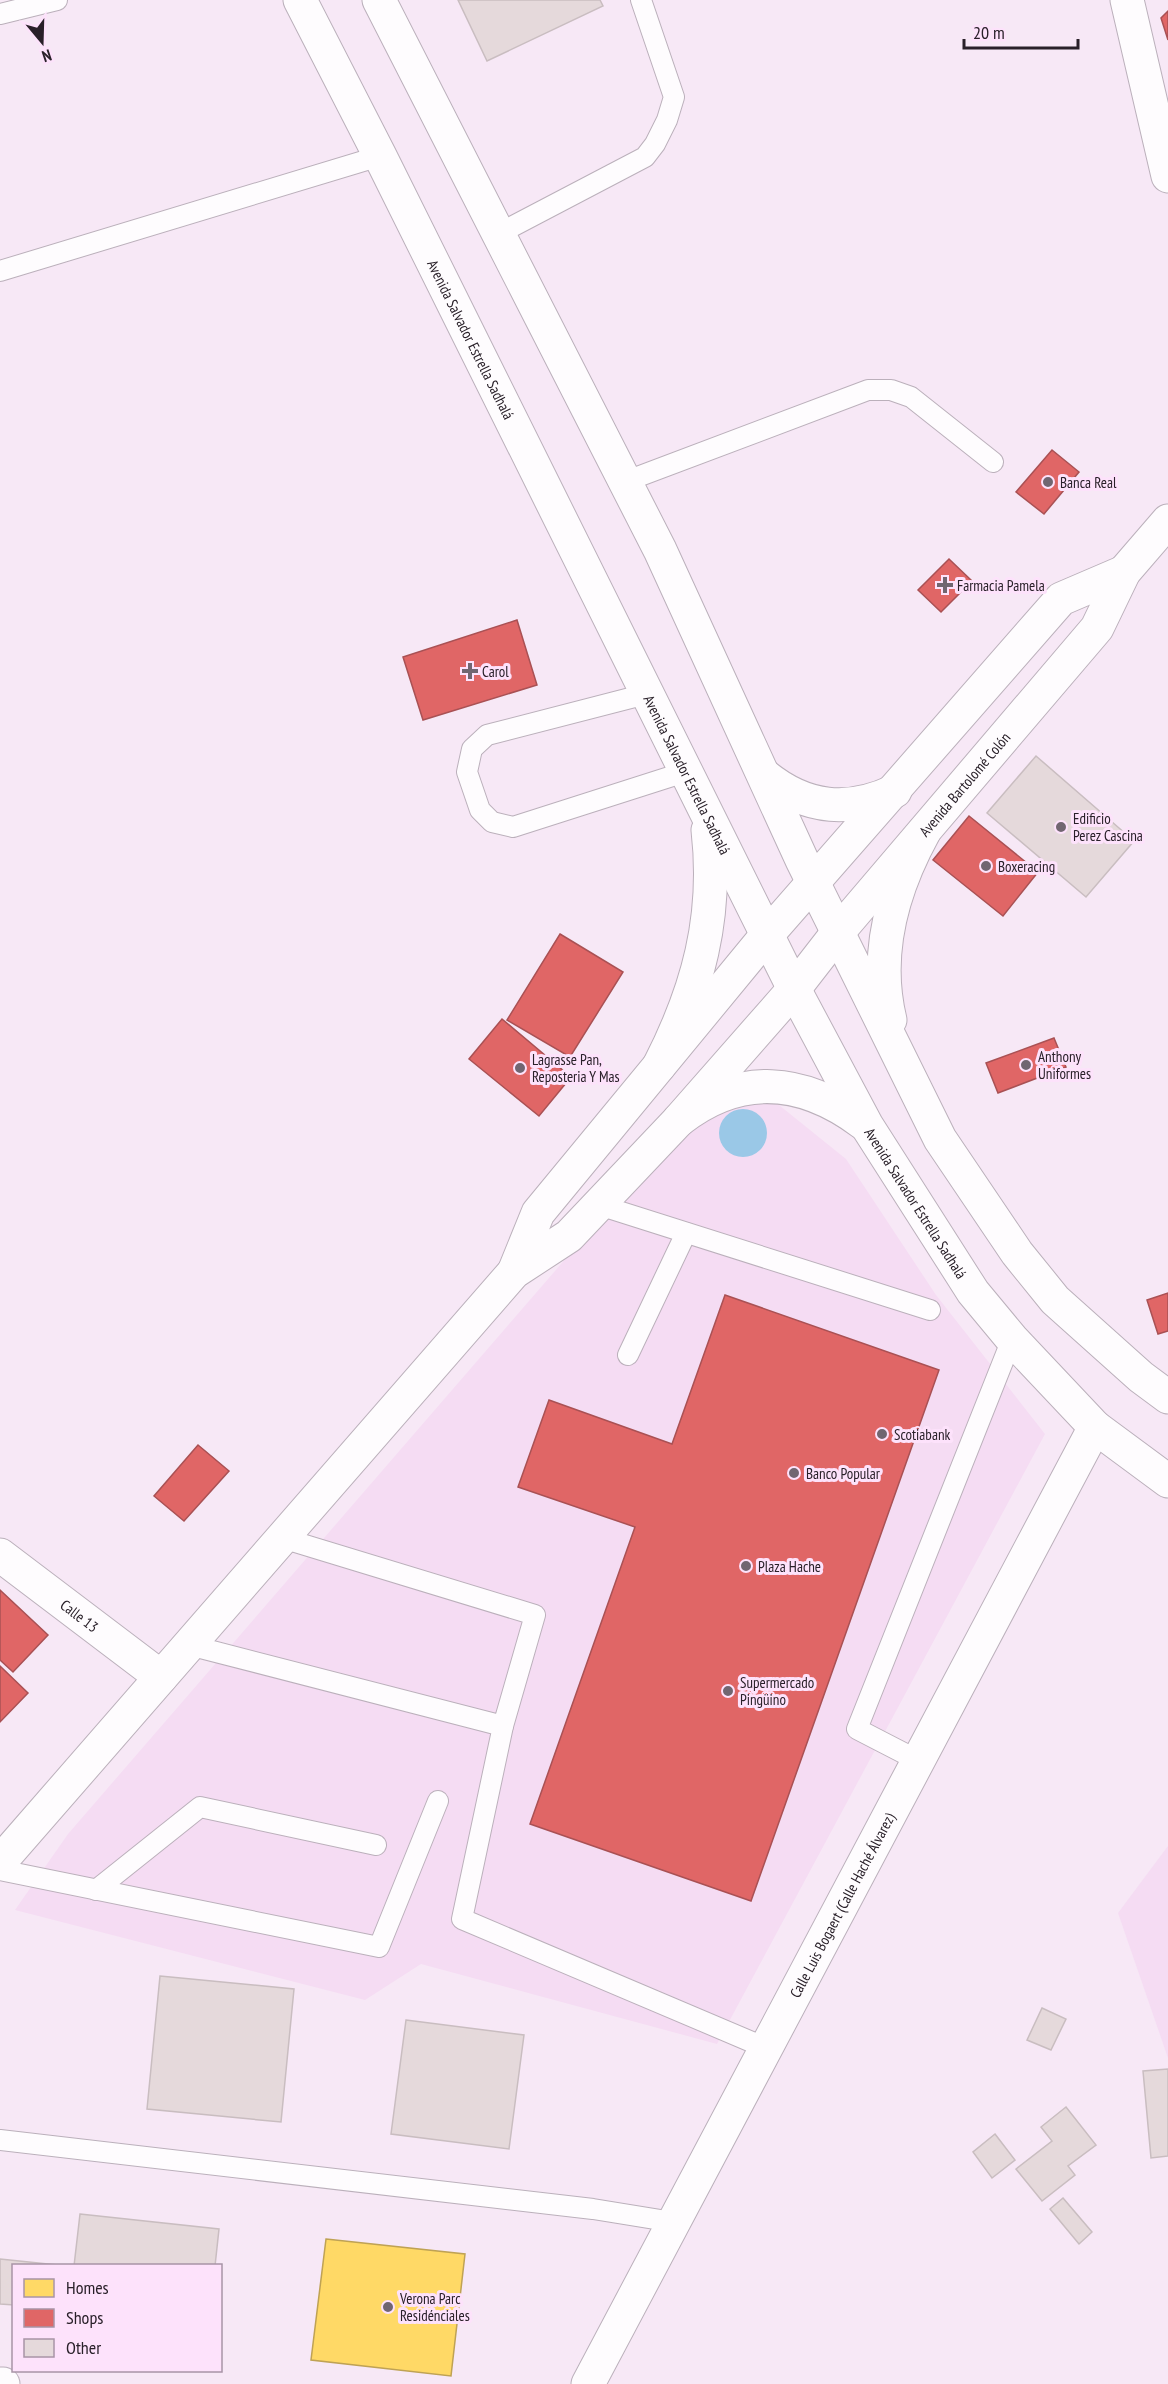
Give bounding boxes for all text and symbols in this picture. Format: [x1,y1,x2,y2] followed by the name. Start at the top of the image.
[12,12,72,72] north arrow
[964,12,1078,50] scale bar
[973,21,1005,44] text: 20 m
[40,45,54,67] text: N
[424,256,519,422] street label: Avenida Salvador Estrella Sadhalá
[1060,473,1117,492] place label: Banca Real
[1041,475,1055,489] marker: Banca Real
[957,576,1045,595] place label: Farmacia Pamela
[938,578,952,592] marker: Farmacia Pamela
[482,662,509,681] place label: Carol
[463,664,477,678] marker: Carol
[640,692,735,857] street label: Avenida Salvador Estrella Sadhalá
[915,728,1014,840] street label: Avenida Bartolomé Colón
[1073,809,1143,845] place label: Edificio Perez Cascina
[1054,820,1068,834] marker: Edificio Perez Cascina
[998,857,1055,876] place label: Boxeracing
[979,859,993,873] marker: Boxeracing
[1038,1047,1091,1083] place label: Anthony Uniformes
[532,1050,620,1086] place label: Lagrasse Pan, Reposteria Y Mas
[1019,1058,1033,1072] marker: Anthony Uniformes
[513,1061,527,1075] marker: Lagrasse Pan, Reposteria Y Mas
[861,1124,971,1282] street label: Avenida Salvador Estrella Sadhalá
[894,1425,950,1444] place label: Scotiabank
[875,1427,889,1441] marker: Scotiabank
[806,1464,881,1483] place label: Banco Popular
[787,1466,801,1480] marker: Banco Popular
[758,1557,821,1576] place label: Plaza Hache
[739,1559,753,1573] marker: Plaza Hache
[57,1595,102,1636] street label: Calle 13
[740,1673,814,1709] place label: Supermercado Pingüino
[721,1684,735,1698] marker: Supermercado Pingüino
[785,1809,899,2001] street label: Calle Luis Bogaert (Calle Haché Álvarez)
[12,2264,222,2372] legend
[66,2276,109,2299] text: Homes
[399,2289,470,2325] place label: Verona Parc Residénciales
[381,2300,395,2314] marker: Verona Parc Residénciales
[66,2306,103,2329] text: Shops
[66,2336,101,2359] text: Other

